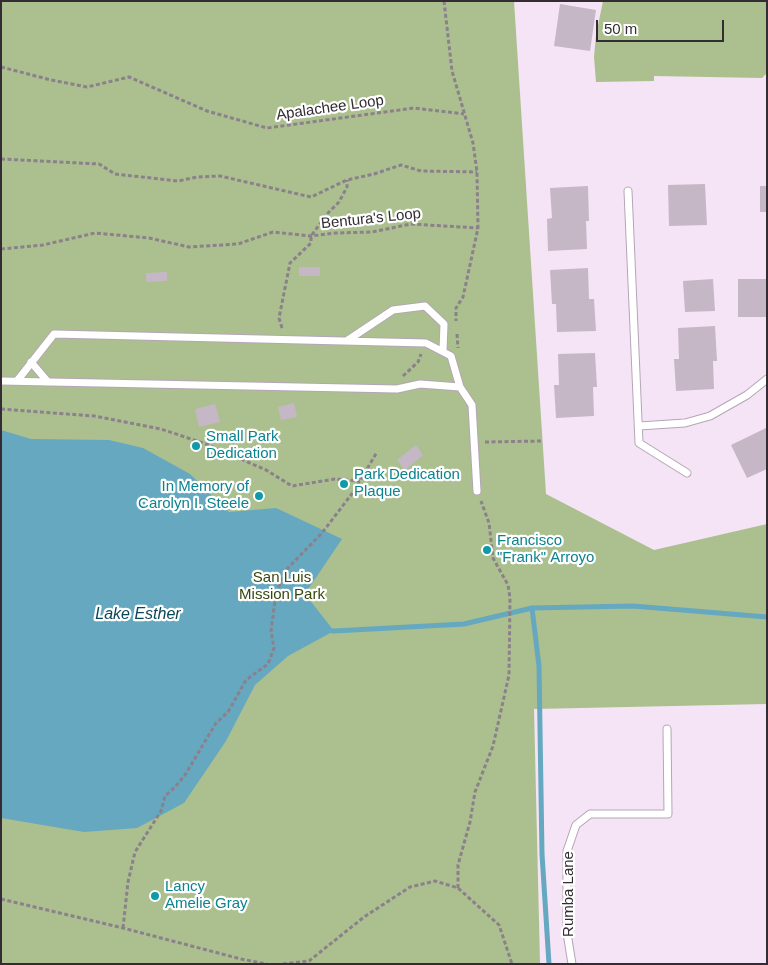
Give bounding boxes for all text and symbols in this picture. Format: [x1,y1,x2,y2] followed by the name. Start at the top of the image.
[598,10,726,42] scale bar
[604,20,637,37] text: 50 m
[275,92,385,124] street label: Apalachee Loop
[320,205,422,233] street label: Bentura's Loop
[206,428,279,463] place label: Small Park Dedication
[190,440,202,452] marker: Small Park Dedication
[354,466,460,501] place label: Park Dedication Plaque
[138,478,249,513] place label: In Memory of Carolyn I. Steele
[338,478,350,490] marker: Park Dedication Plaque
[253,490,265,502] marker: In Memory of Carolyn I. Steele
[497,532,594,567] place label: Francisco "Frank" Arroyo
[481,544,493,556] marker: Francisco "Frank" Arroyo
[239,569,325,604] park label: San Luis Mission Park
[95,605,181,625] water label: Lake Esther
[560,851,578,937] street label: Rumba Lane
[165,878,248,913] place label: Lancy Amelie Gray
[149,890,161,902] marker: Lancy Amelie Gray

